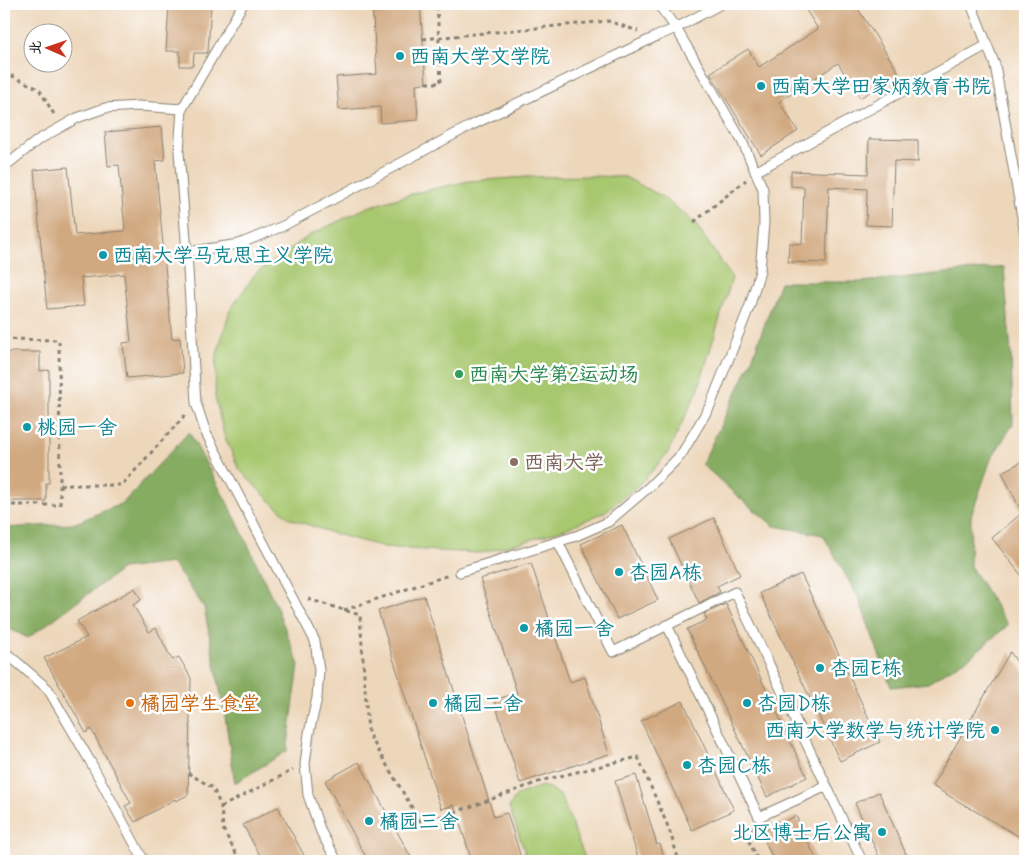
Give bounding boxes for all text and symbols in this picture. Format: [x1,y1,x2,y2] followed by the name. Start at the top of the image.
[22,22,72,72] north arrow
[27,40,45,55] text: 北
[410,44,550,71] place label: 西南大学文学院
[394,50,406,62] marker: 西南大学文学院
[771,74,991,101] place label: 西南大学田家炳教育书院
[755,80,767,92] marker: 西南大学田家炳教育书院
[113,243,333,270] place label: 西南大学马克思主义学院
[97,249,109,261] marker: 西南大学马克思主义学院
[469,362,639,389] place label: 西南大学第2运动场
[453,368,465,380] marker: 西南大学第2运动场
[37,415,117,442] place label: 桃园一舍
[21,421,33,433] marker: 桃园一舍
[524,450,604,477] place label: 西南大学
[508,456,520,468] marker: 西南大学
[629,560,702,587] place label: 杏园A栋
[613,566,625,578] marker: 杏园A栋
[534,616,614,643] place label: 橘园一舍
[518,622,530,634] marker: 橘园一舍
[830,656,902,683] place label: 杏园E栋
[814,662,826,674] marker: 杏园E栋
[140,691,260,718] place label: 橘园学生食堂
[443,691,523,718] place label: 橘园二舍
[757,691,831,718] place label: 杏园D栋
[124,697,136,709] marker: 橘园学生食堂
[427,697,439,709] marker: 橘园二舍
[741,697,753,709] marker: 杏园D栋
[765,718,985,745] place label: 西南大学数学与统计学院
[989,724,1001,736] marker: 西南大学数学与统计学院
[697,753,771,780] place label: 杏园C栋
[681,759,693,771] marker: 杏园C栋
[379,809,459,836] place label: 橘园三舍
[363,815,375,827] marker: 橘园三舍
[732,820,872,847] place label: 北区博士后公寓
[876,826,888,838] marker: 北区博士后公寓

